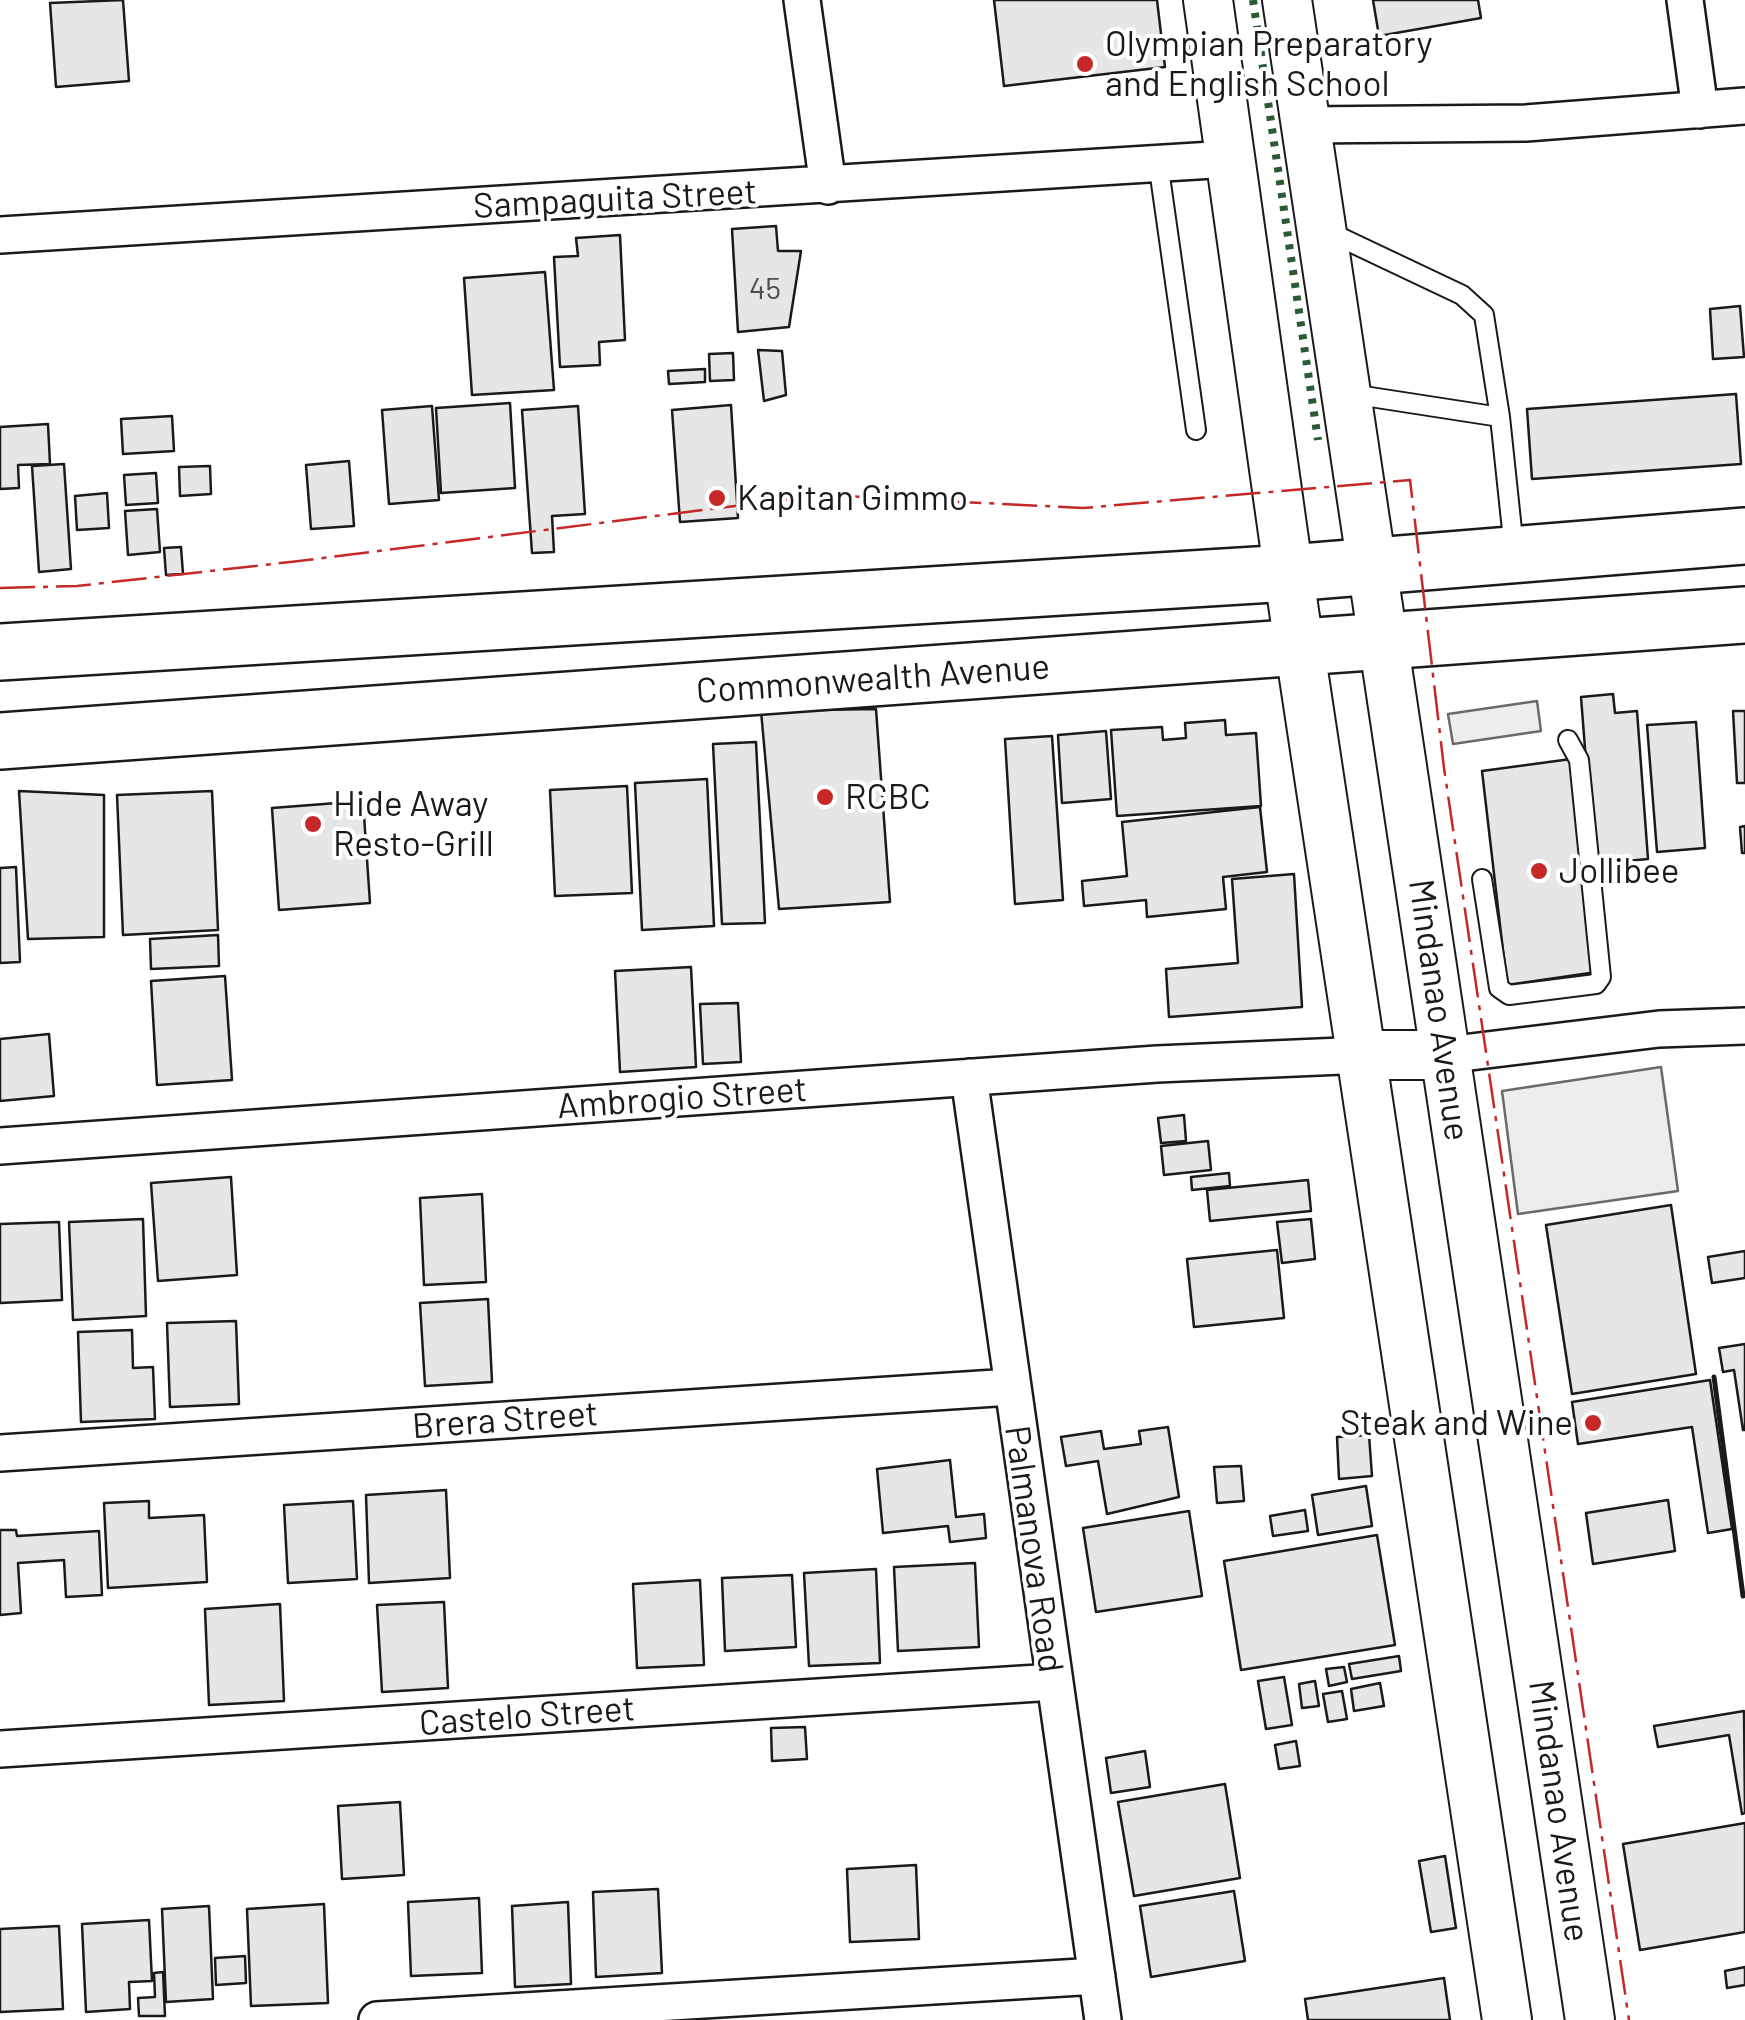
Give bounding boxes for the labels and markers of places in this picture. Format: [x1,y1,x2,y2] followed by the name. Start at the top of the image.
[1105,23,1433,105] place label: Olympian Preparatory and English School
[1074,53,1096,75] marker: Olympian Preparatory and English School
[737,477,968,519] place label: Kapitan Gimmo
[706,487,728,509] marker: Kapitan Gimmo
[845,776,931,818] place label: RCBC
[333,783,494,865] place label: Hide Away Resto-Grill
[814,786,836,808] marker: RCBC
[302,813,324,835] marker: Hide Away Resto-Grill
[1559,850,1679,892] place label: Jollibee
[1528,860,1550,882] marker: Jollibee
[1340,1402,1573,1444] place label: Steak and Wine
[1582,1412,1604,1434] marker: Steak and Wine

